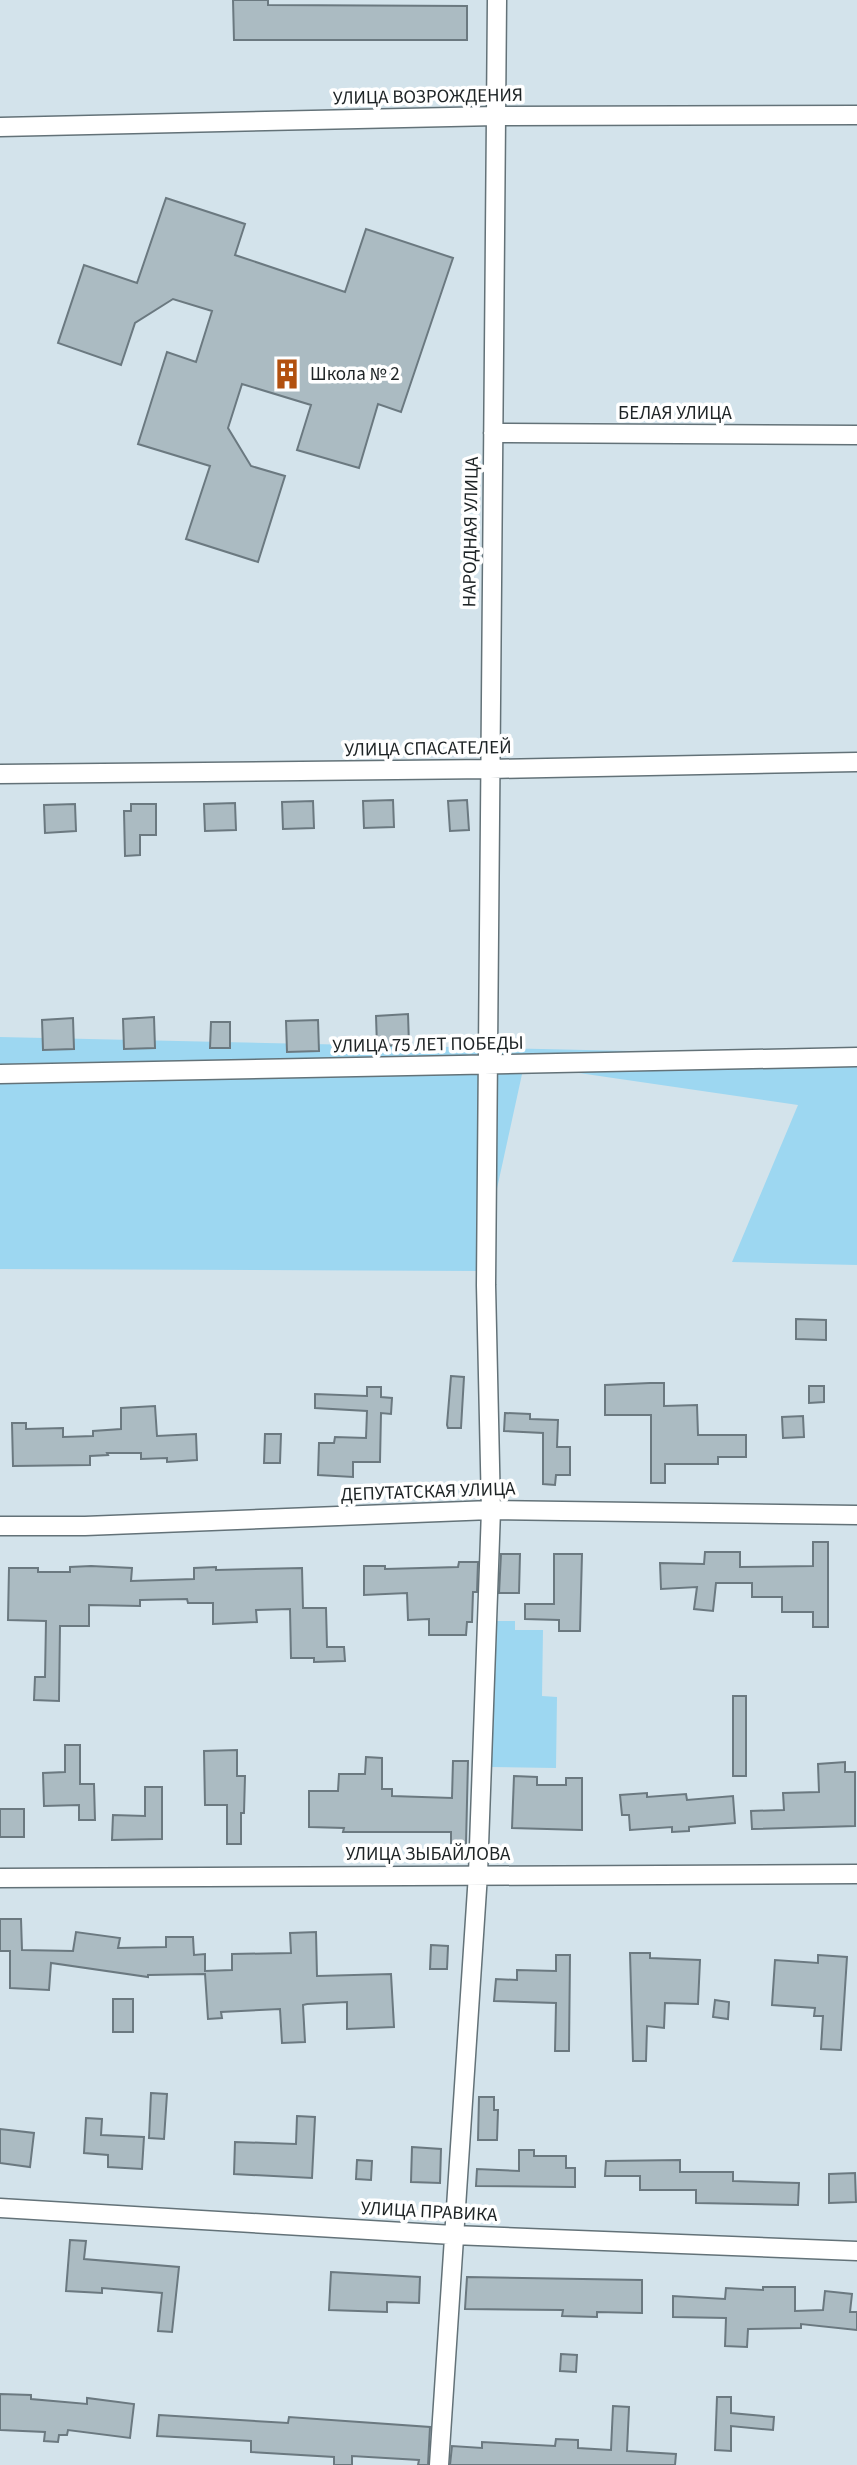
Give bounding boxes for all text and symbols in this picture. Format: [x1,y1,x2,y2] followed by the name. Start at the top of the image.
[333,82,523,112] street label: УЛИЦА ВОЗРОЖДЕНИЯ
[270,357,304,391] building icon: Школа № 2
[310,361,400,388] place label: Школа № 2
[618,400,733,427] street label: БЕЛАЯ УЛИЦА
[456,456,486,608] street label: НАРОДНАЯ УЛИЦА
[344,734,512,764] street label: УЛИЦА СПАСАТЕЛЕЙ
[332,1030,524,1060] street label: УЛИЦА 75 ЛЕТ ПОБЕДЫ
[340,1475,517,1509] street label: ДЕПУТАТСКАЯ УЛИЦА
[346,1841,511,1868] street label: УЛИЦА ЗЫБАЙЛОВА
[360,2195,499,2229] street label: УЛИЦА ПРАВИКА

